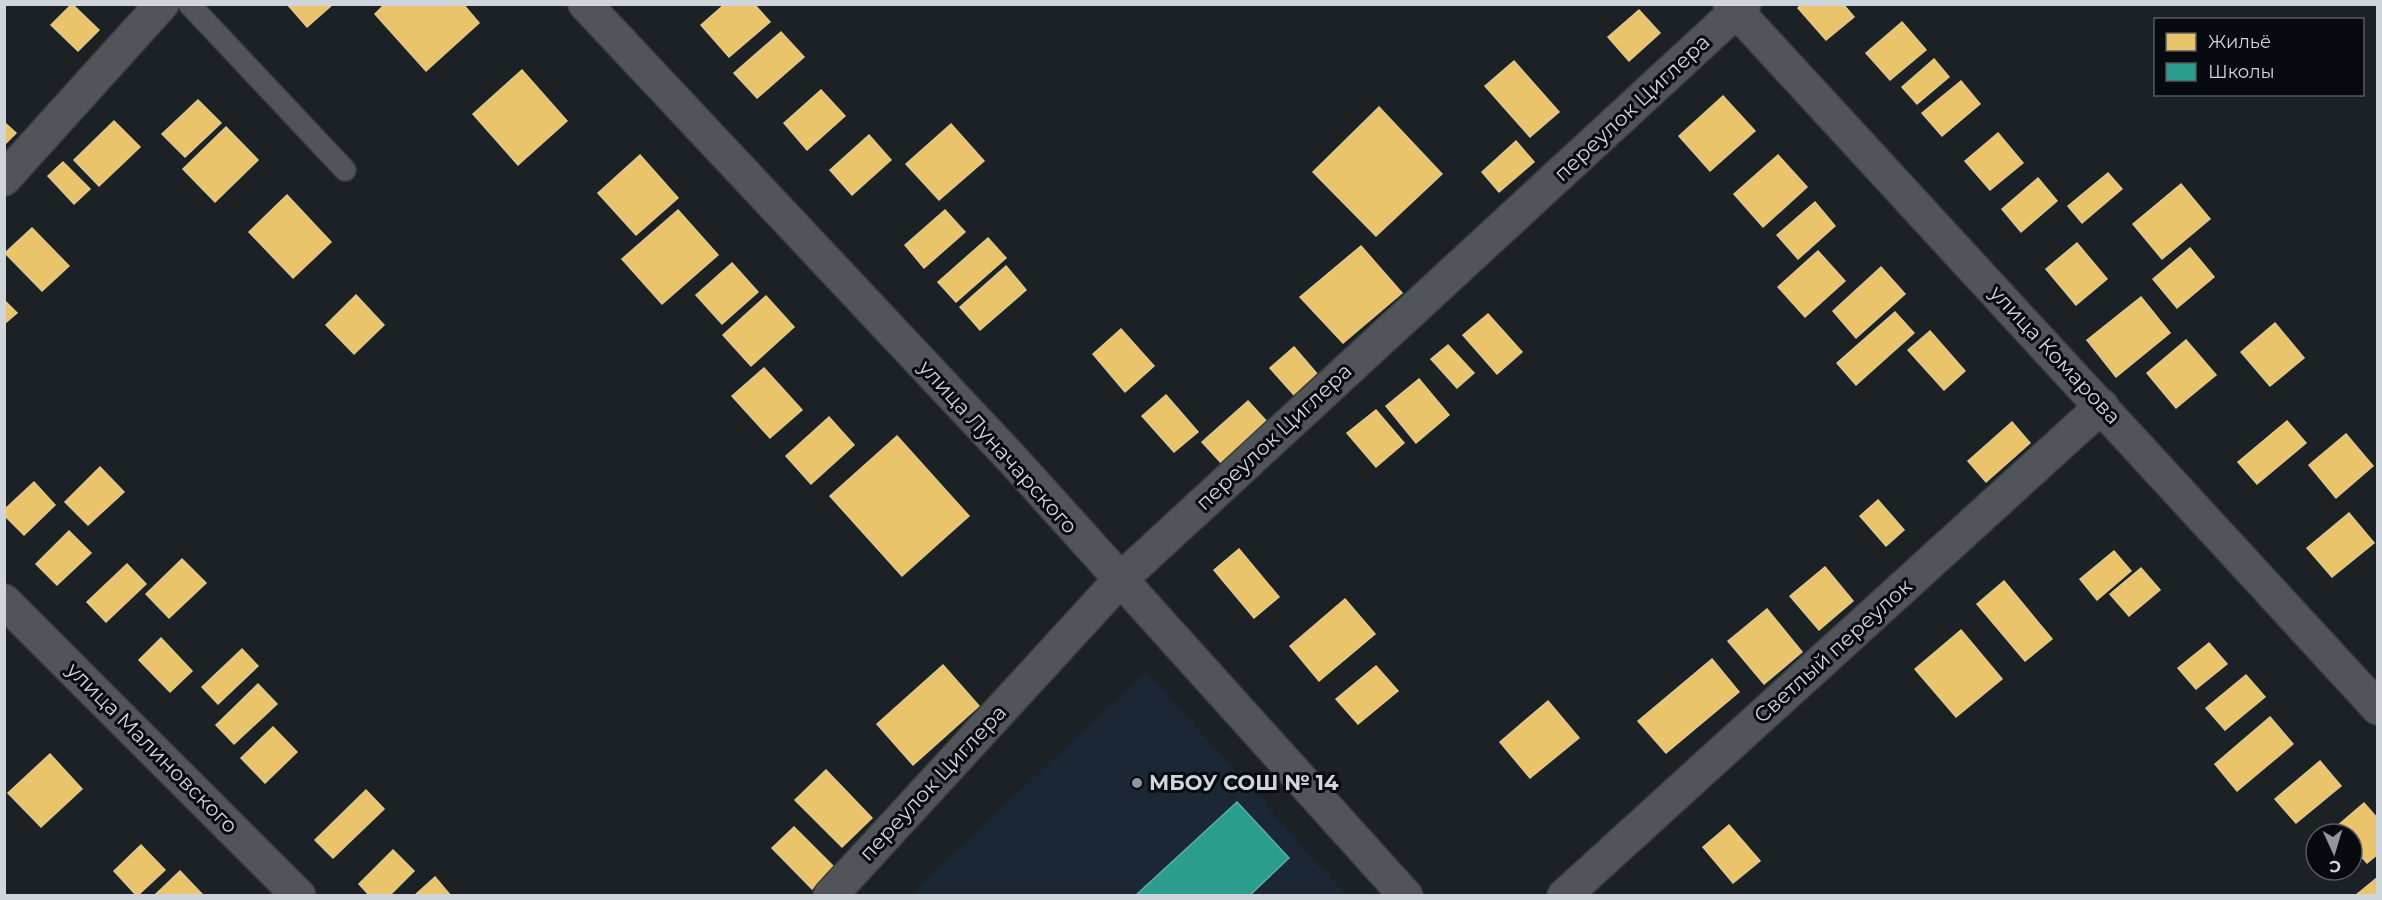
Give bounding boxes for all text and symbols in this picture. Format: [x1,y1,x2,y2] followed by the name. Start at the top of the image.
[2154,18,2364,96] legend
[1549,29,1715,186] street label: переулок Циглера
[2208,31,2271,53] text: Жильё
[2208,61,2275,83] text: Школы
[1984,280,2126,429] street label: улица Комарова
[913,354,1083,539] street label: улица Луначарского
[1191,358,1357,515] street label: переулок Циглера
[1749,573,1917,728] street label: Светлый переулок
[61,656,243,838] street label: улица Малиновского
[854,700,1011,866] street label: переулок Циглера
[1149,770,1339,795] place label: МБОУ СОШ № 14
[1130,776,1144,790] marker: МБОУ СОШ № 14
[2304,822,2364,882] north arrow
[2328,857,2341,876] text: С

